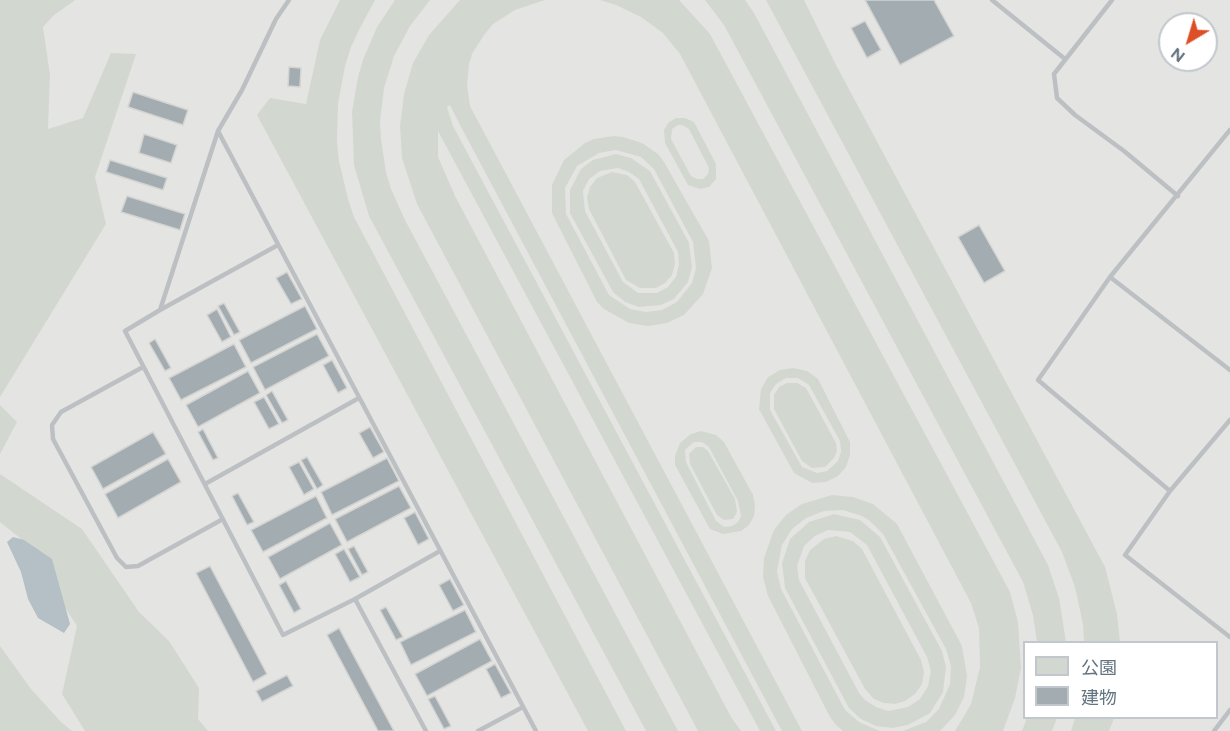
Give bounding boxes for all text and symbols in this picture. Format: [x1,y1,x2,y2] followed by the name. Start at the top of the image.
[1158,12,1218,72] north arrow
[1167,44,1189,66] text: N
[1023,641,1218,719] legend
[1081,657,1117,679] text: 公園
[1081,687,1117,709] text: 建物

